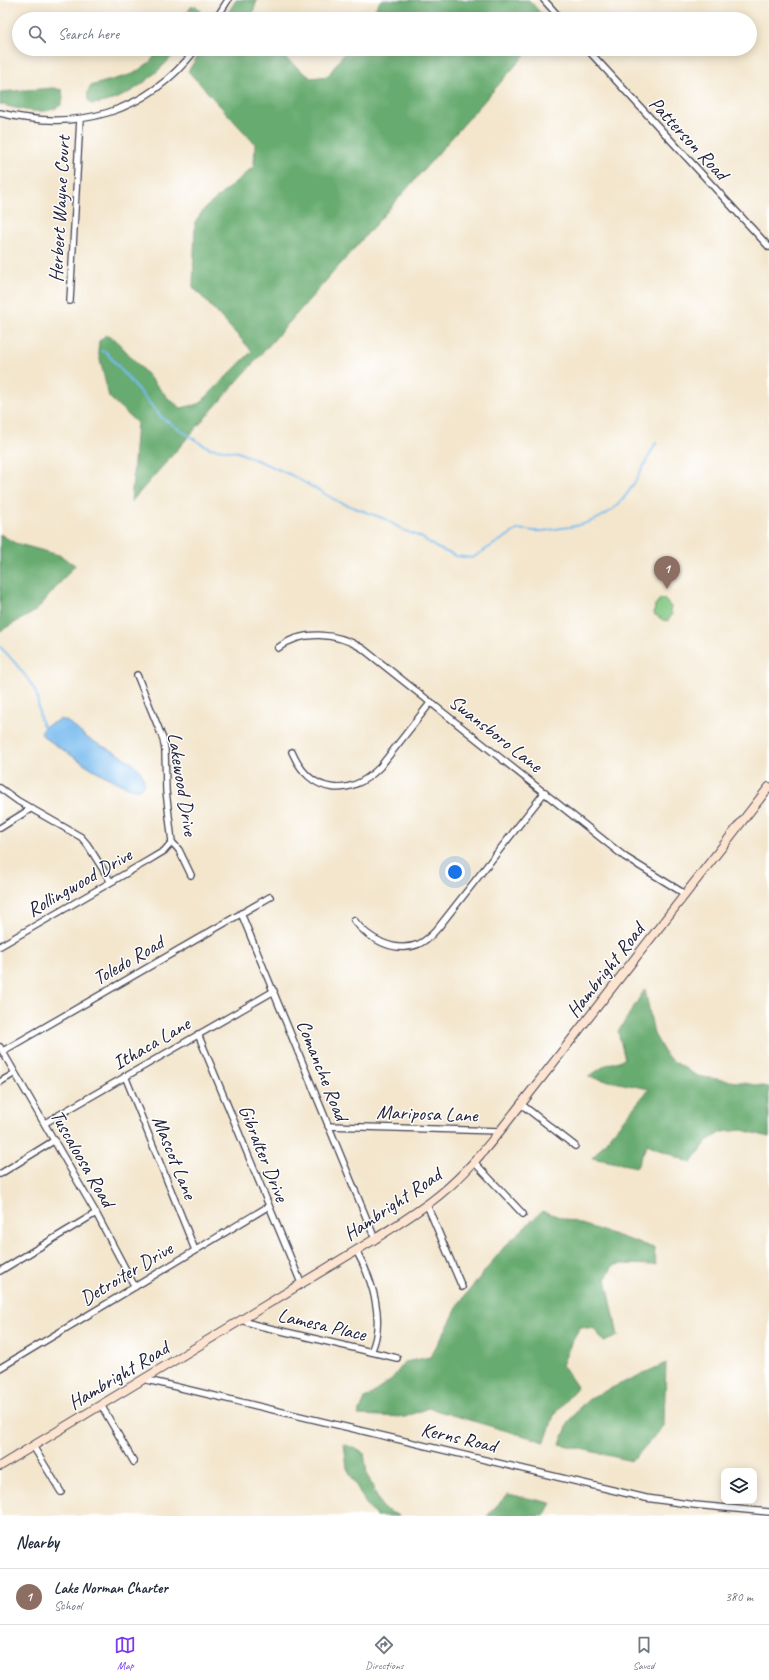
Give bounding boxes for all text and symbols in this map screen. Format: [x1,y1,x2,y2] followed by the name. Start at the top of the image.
[12,12,757,56] search box
[26,23,48,45] icon: search
[58,25,119,44] text: Search here
[644,91,736,188] street label: Patterson Road
[43,133,76,283] street label: Herbert Wayne Court
[654,556,680,589] pin: 1
[444,689,549,779] street label: Swansboro Lane
[162,731,203,839] street label: Lakewood Drive
[22,842,138,923] street label: Rollingwood Drive
[445,862,465,882] your location
[561,916,652,1022] street label: Hambright Road
[88,929,171,991] street label: Toledo Road
[108,1011,196,1076] street label: Ithaca Lane
[291,1016,355,1127] street label: Comanche Road
[376,1099,479,1128] street label: Mariposa Lane
[233,1101,295,1207] street label: Gibralter Drive
[45,1105,122,1214] street label: Tuscaloosa Road
[147,1112,203,1204] street label: Mascot Lane
[339,1161,449,1246] street label: Hambright Road
[75,1235,178,1311] street label: Detroiter Drive
[275,1302,370,1347] street label: Lamesa Place
[64,1334,176,1415] street label: Hambright Road
[419,1417,502,1459] street label: Kerns Road
[721,1468,757,1504] map controls
[721,1468,757,1504] button: layers
[16,1532,59,1553] text: Nearby
[54,1579,168,1598] text: Lake Norman Charter
[26,1589,32,1605] text: 1
[725,1589,753,1605] text: 380 m
[54,1598,82,1614] text: School
[114,1634,136,1672] tab: Map
[365,1634,404,1672] tab: Directions
[633,1634,655,1672] tab: Saved

